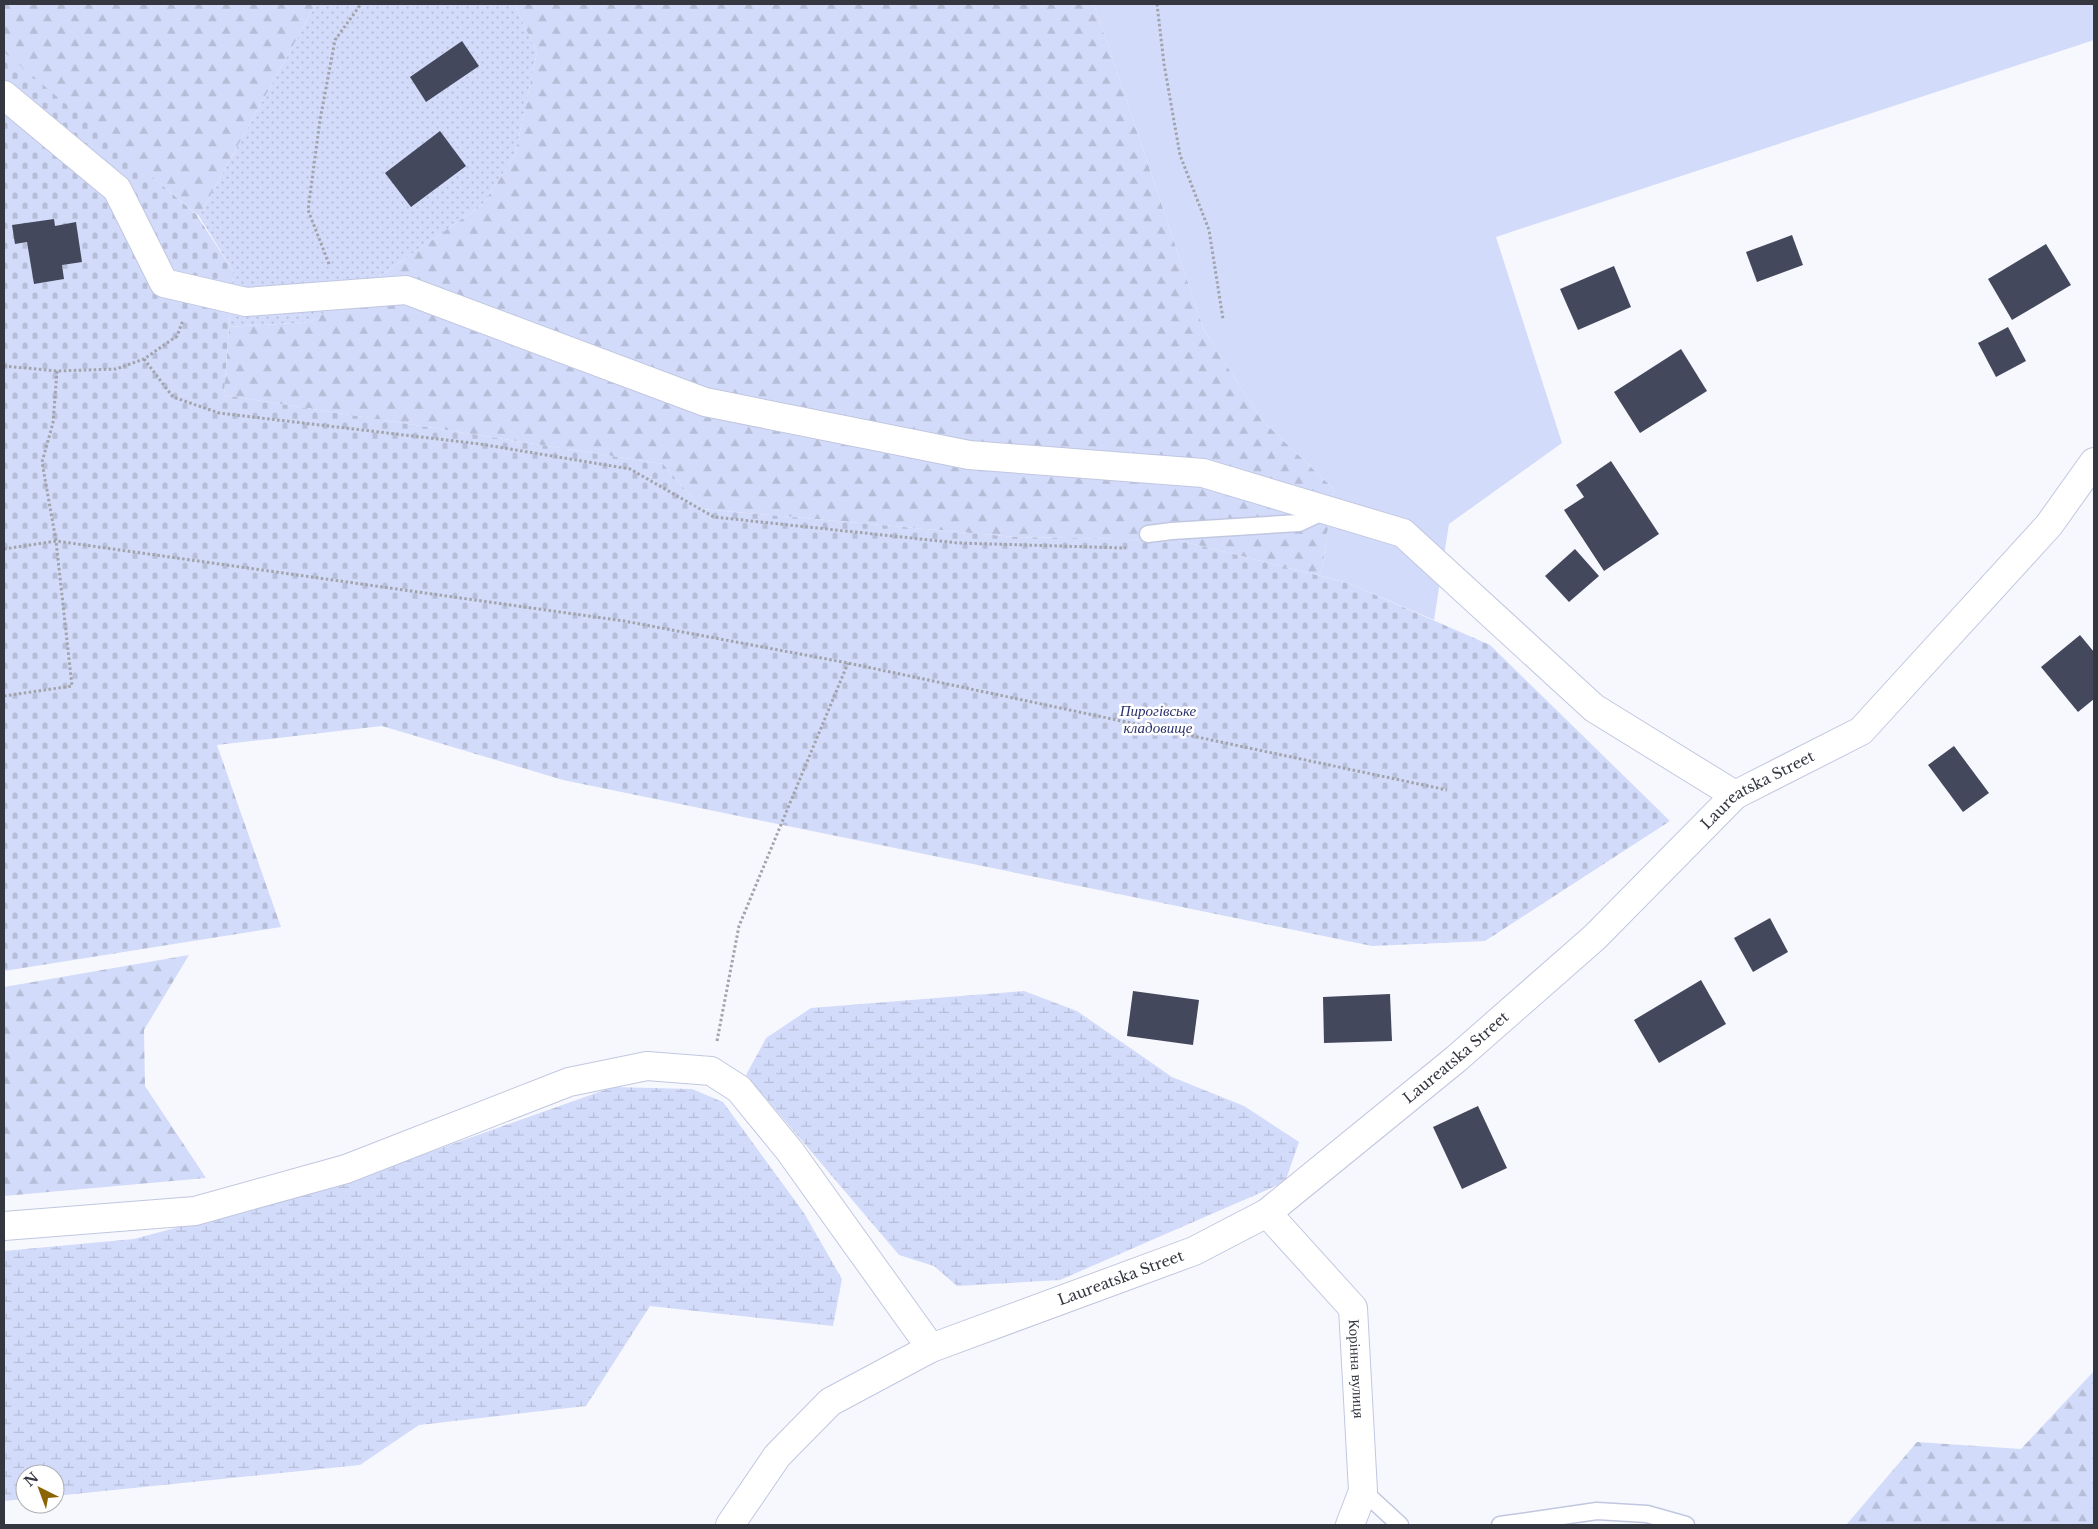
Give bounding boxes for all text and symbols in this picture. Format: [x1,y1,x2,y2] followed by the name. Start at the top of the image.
[1119,701,1197,737] park label: Пирогівське кладовище
[1696,746,1818,833] street label: Laureatska Street
[1399,1007,1513,1107] street label: Laureatska Street
[1055,1246,1186,1309] street label: Laureatska Street
[1345,1319,1369,1419] street label: Корінна вулиця
[15,1464,65,1514] north arrow
[20,1468,42,1490] text: N

